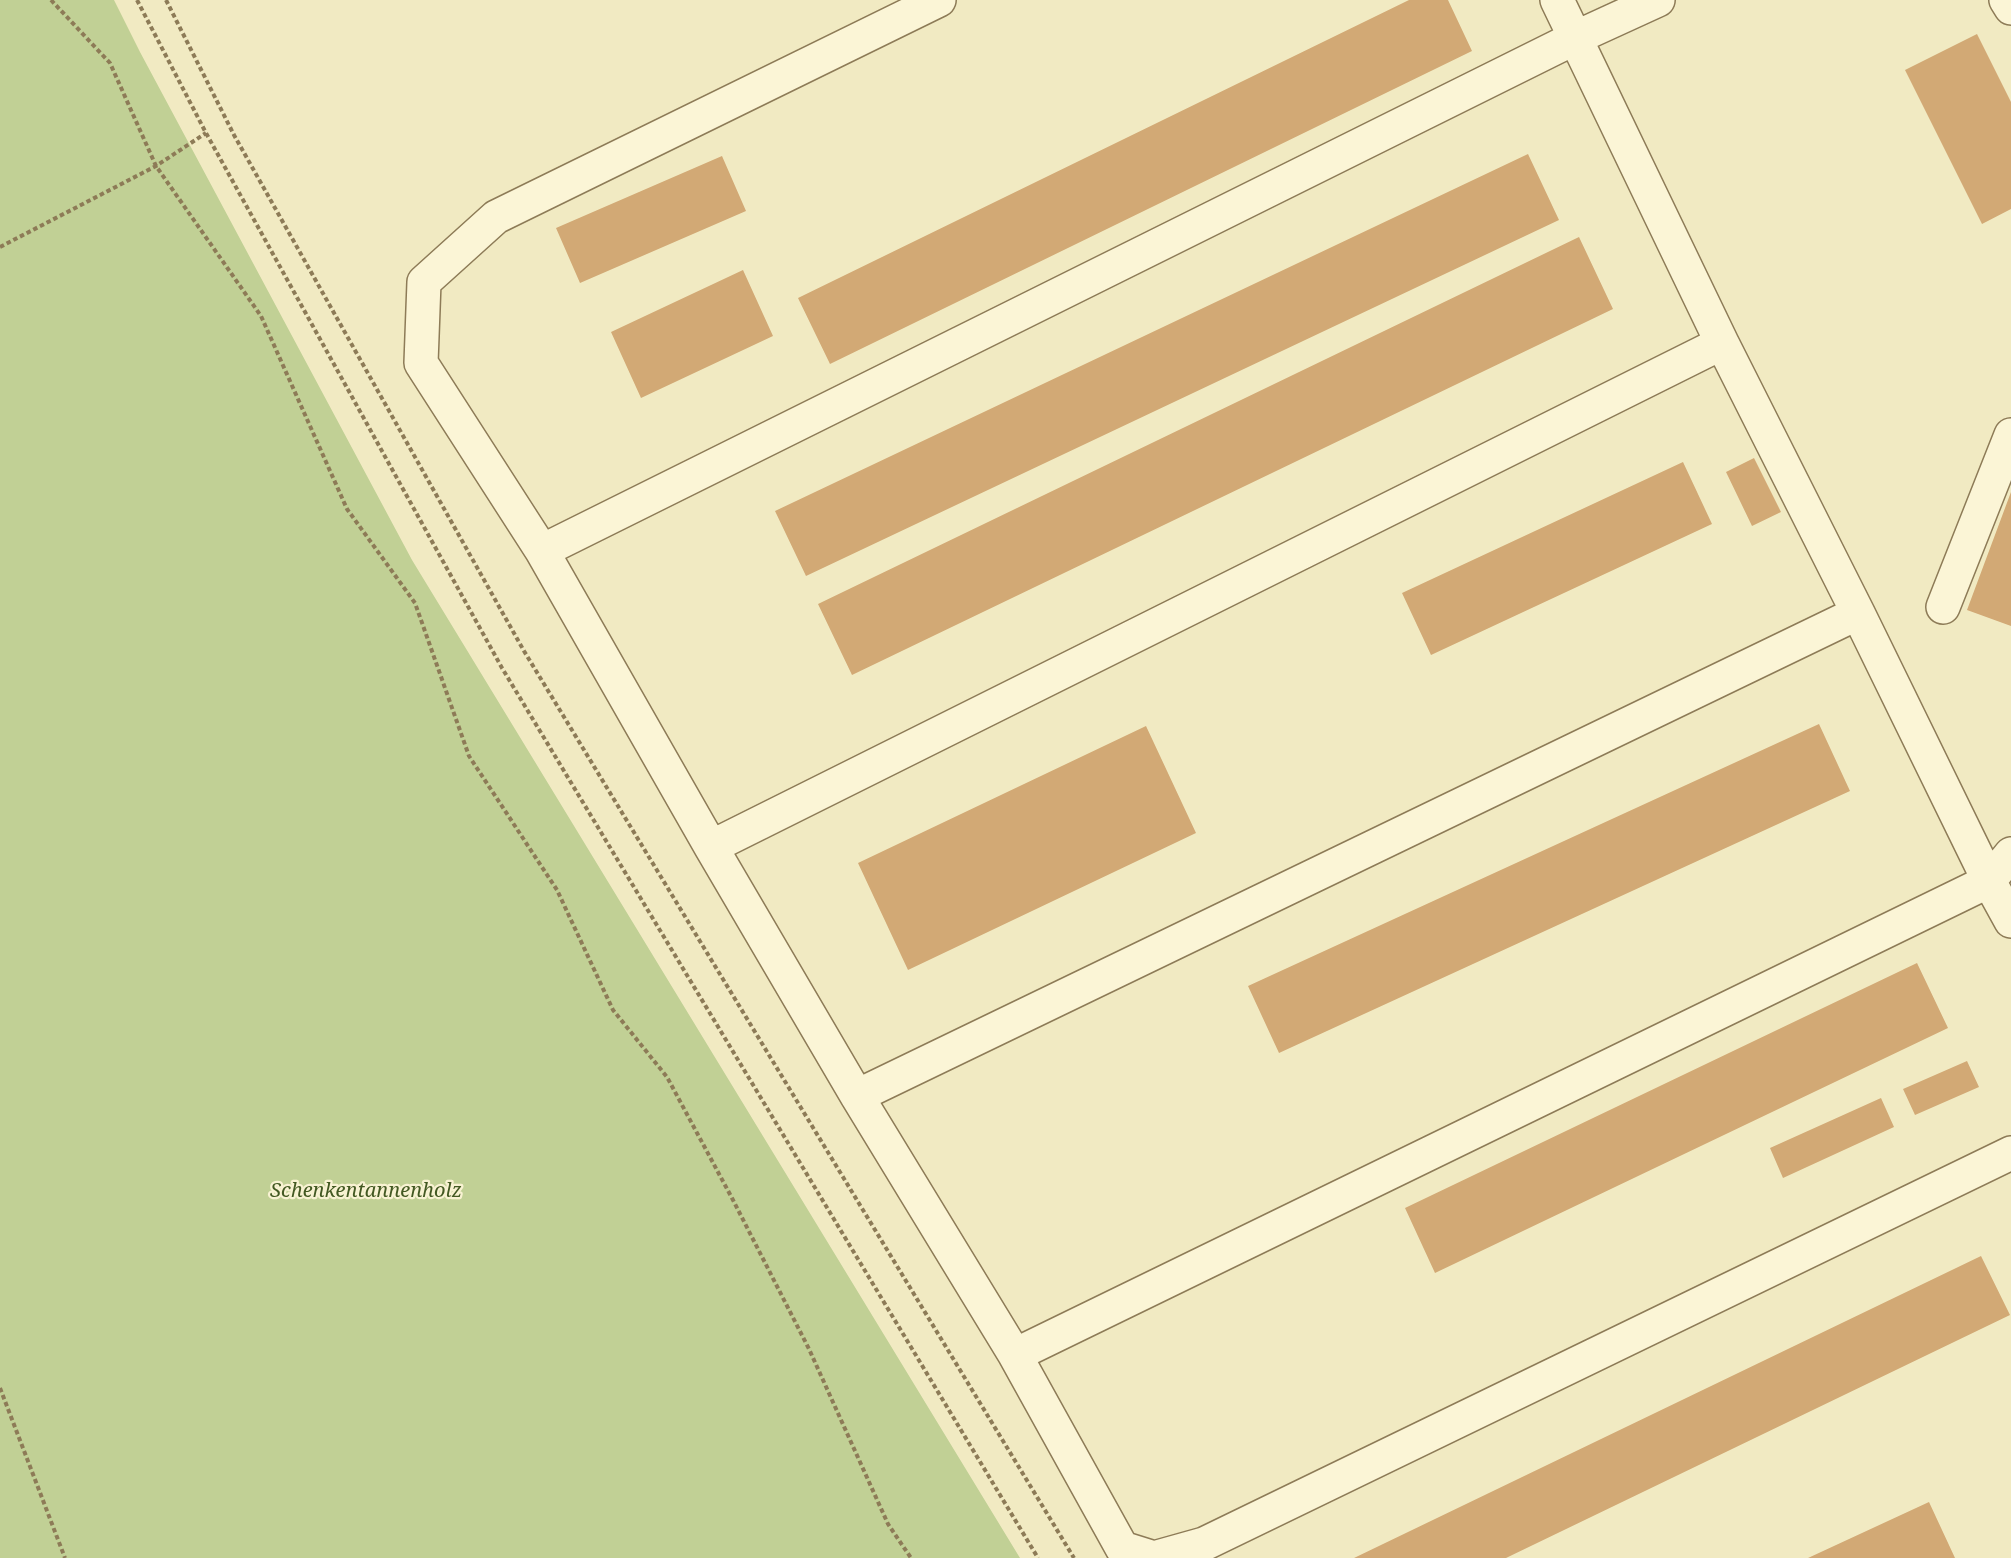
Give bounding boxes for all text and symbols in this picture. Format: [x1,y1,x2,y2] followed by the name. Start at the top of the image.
[270,1179,462,1203] park label: Schenkentannenholz

